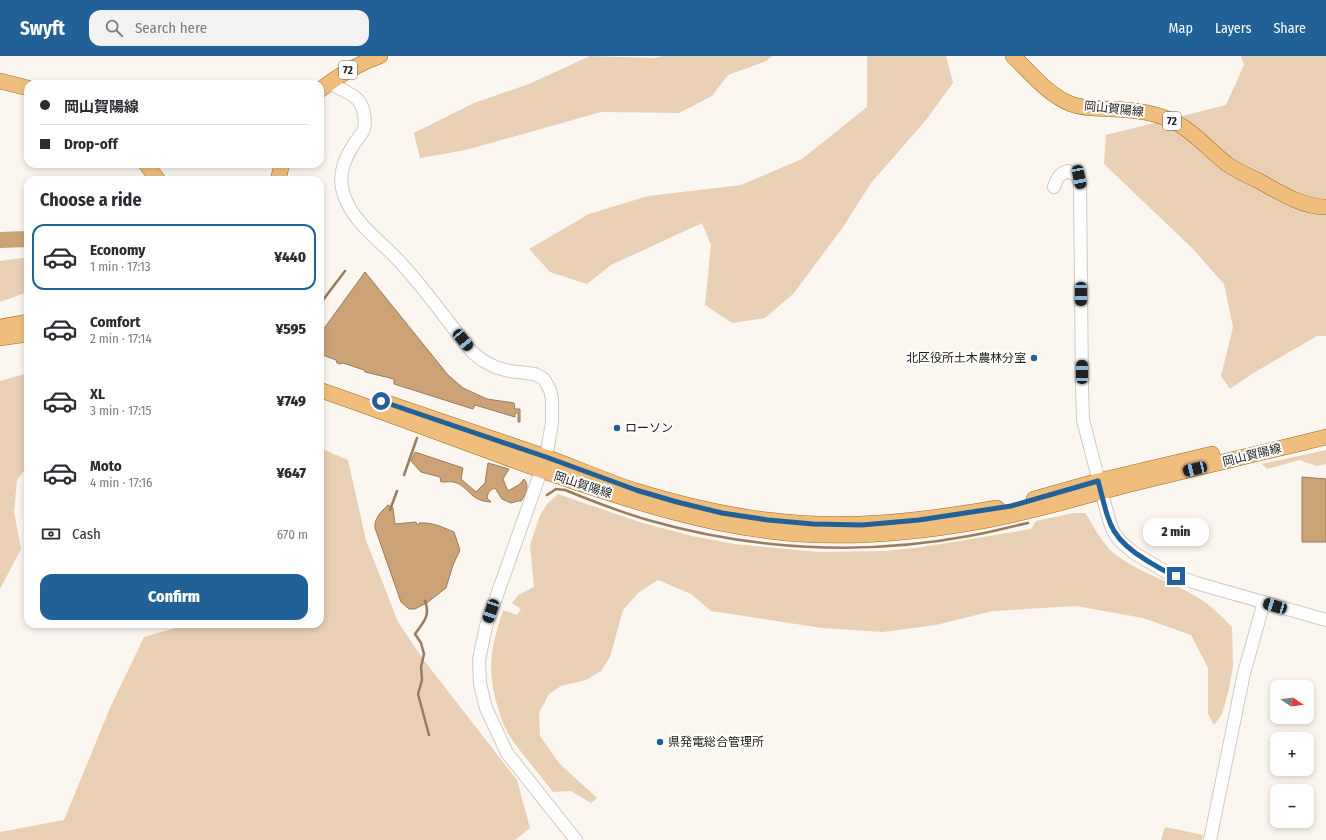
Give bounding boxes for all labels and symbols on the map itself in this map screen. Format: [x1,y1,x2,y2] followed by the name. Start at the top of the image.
[339,61,357,79] road number: 72
[1083,99,1145,119] street label: 岡山賀陽線
[1163,112,1181,130] road number: 72
[1071,164,1087,190] car
[1075,282,1087,306] car
[451,327,475,353] car
[906,351,1026,365] place label: 北区役所土木農林分室
[1029,353,1039,363] marker: 北区役所土木農林分室
[1076,360,1088,384] car
[372,392,390,410] route start
[625,421,673,435] place label: ローソン
[612,423,622,433] marker: ローソン
[1221,441,1283,469] street label: 岡山賀陽線
[1182,460,1208,478] car
[552,469,614,501] street label: 岡山賀陽線
[1143,518,1209,546] callout: 2 min
[1167,567,1185,585] route end
[1262,597,1288,615] car
[481,598,501,624] car
[1270,680,1314,724] north arrow
[668,735,764,749] place label: 県発電総合管理所
[655,737,665,747] marker: 県発電総合管理所

